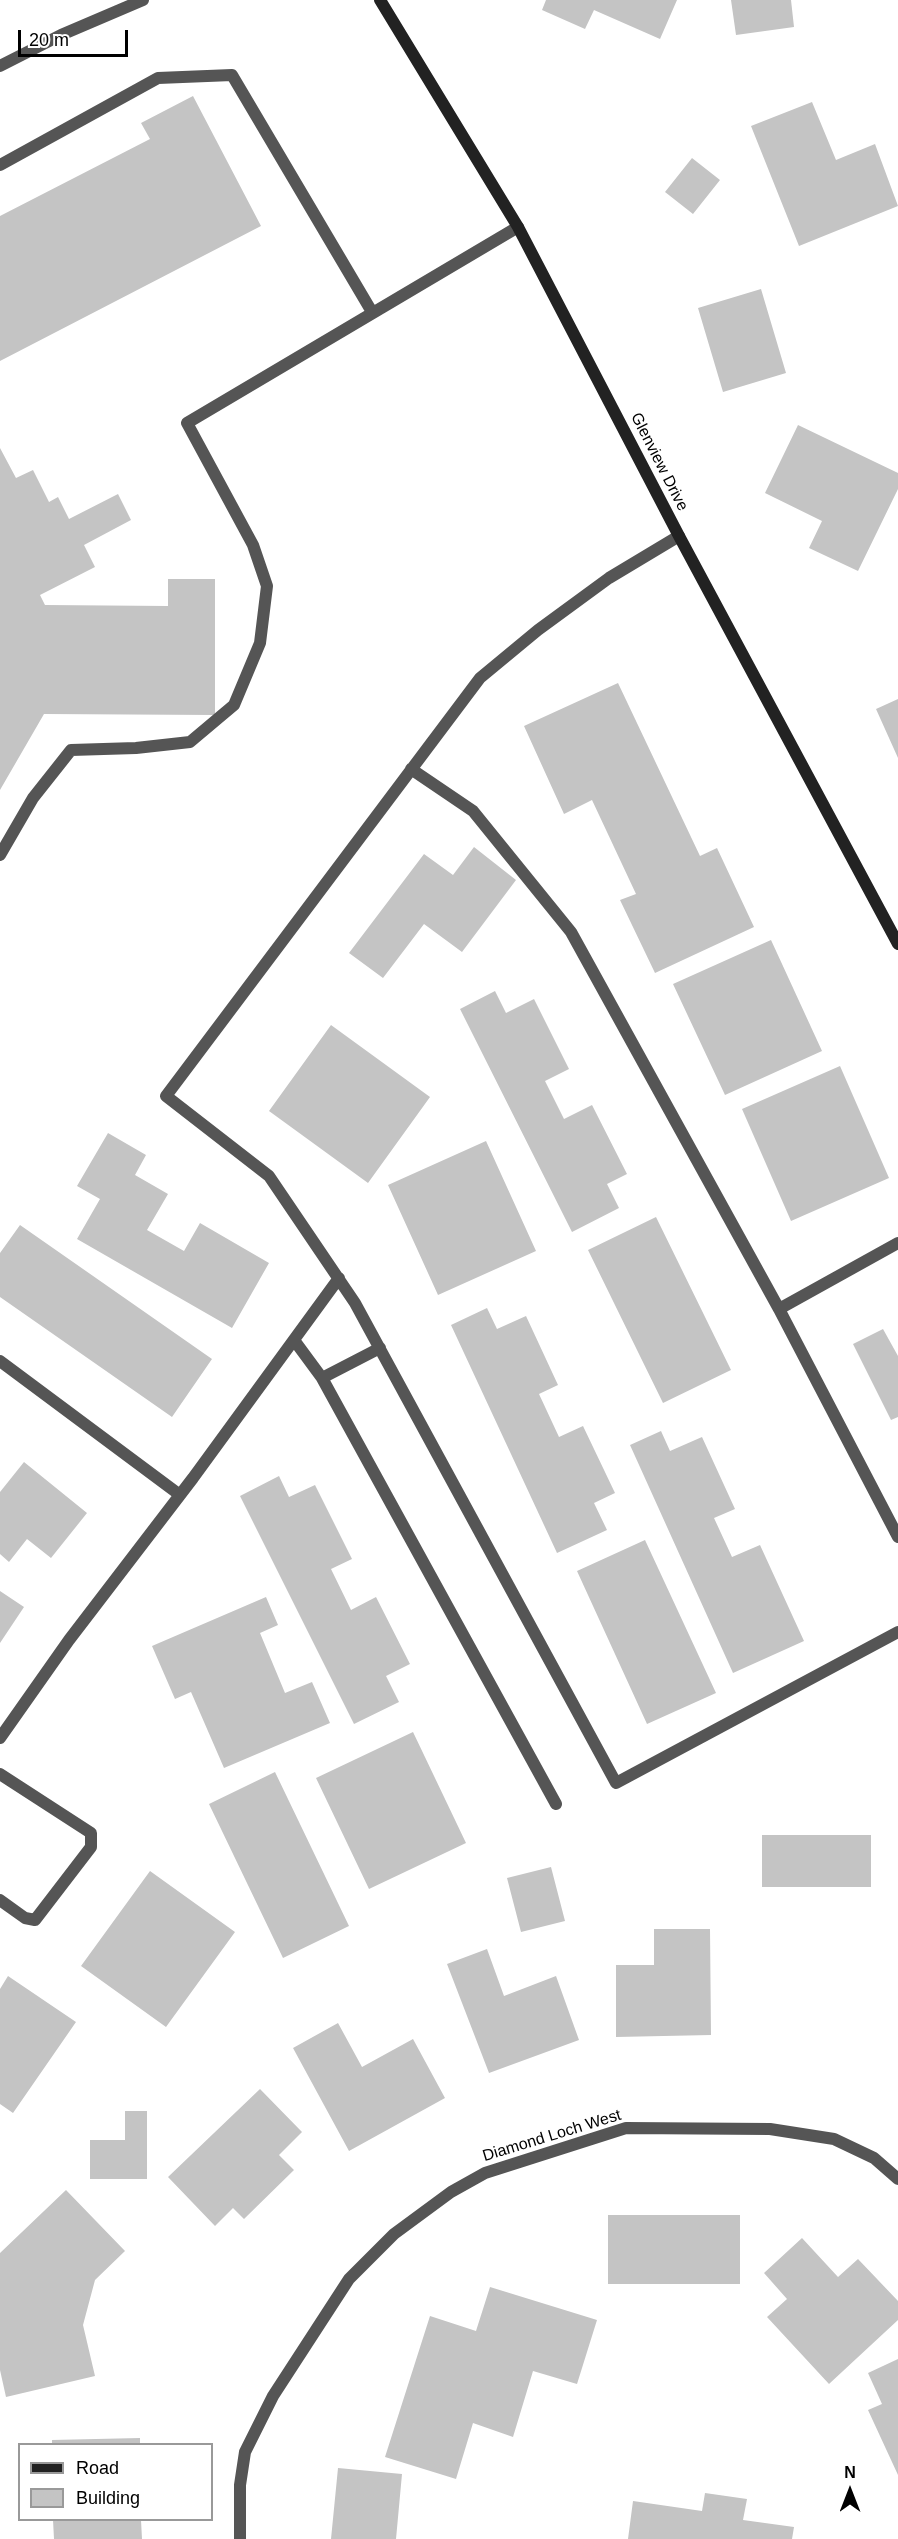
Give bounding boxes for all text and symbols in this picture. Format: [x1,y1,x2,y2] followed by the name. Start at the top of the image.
[21,18,130,56] scale bar
[29,30,69,50] text: 20 m
[626,410,692,514] street label: Glenview Drive
[480,2106,624,2166] street label: Diamond Loch West
[18,2443,213,2521] legend
[76,2458,119,2478] text: Road
[820,2461,880,2521] north arrow
[844,2464,856,2481] text: N
[76,2488,140,2508] text: Building

